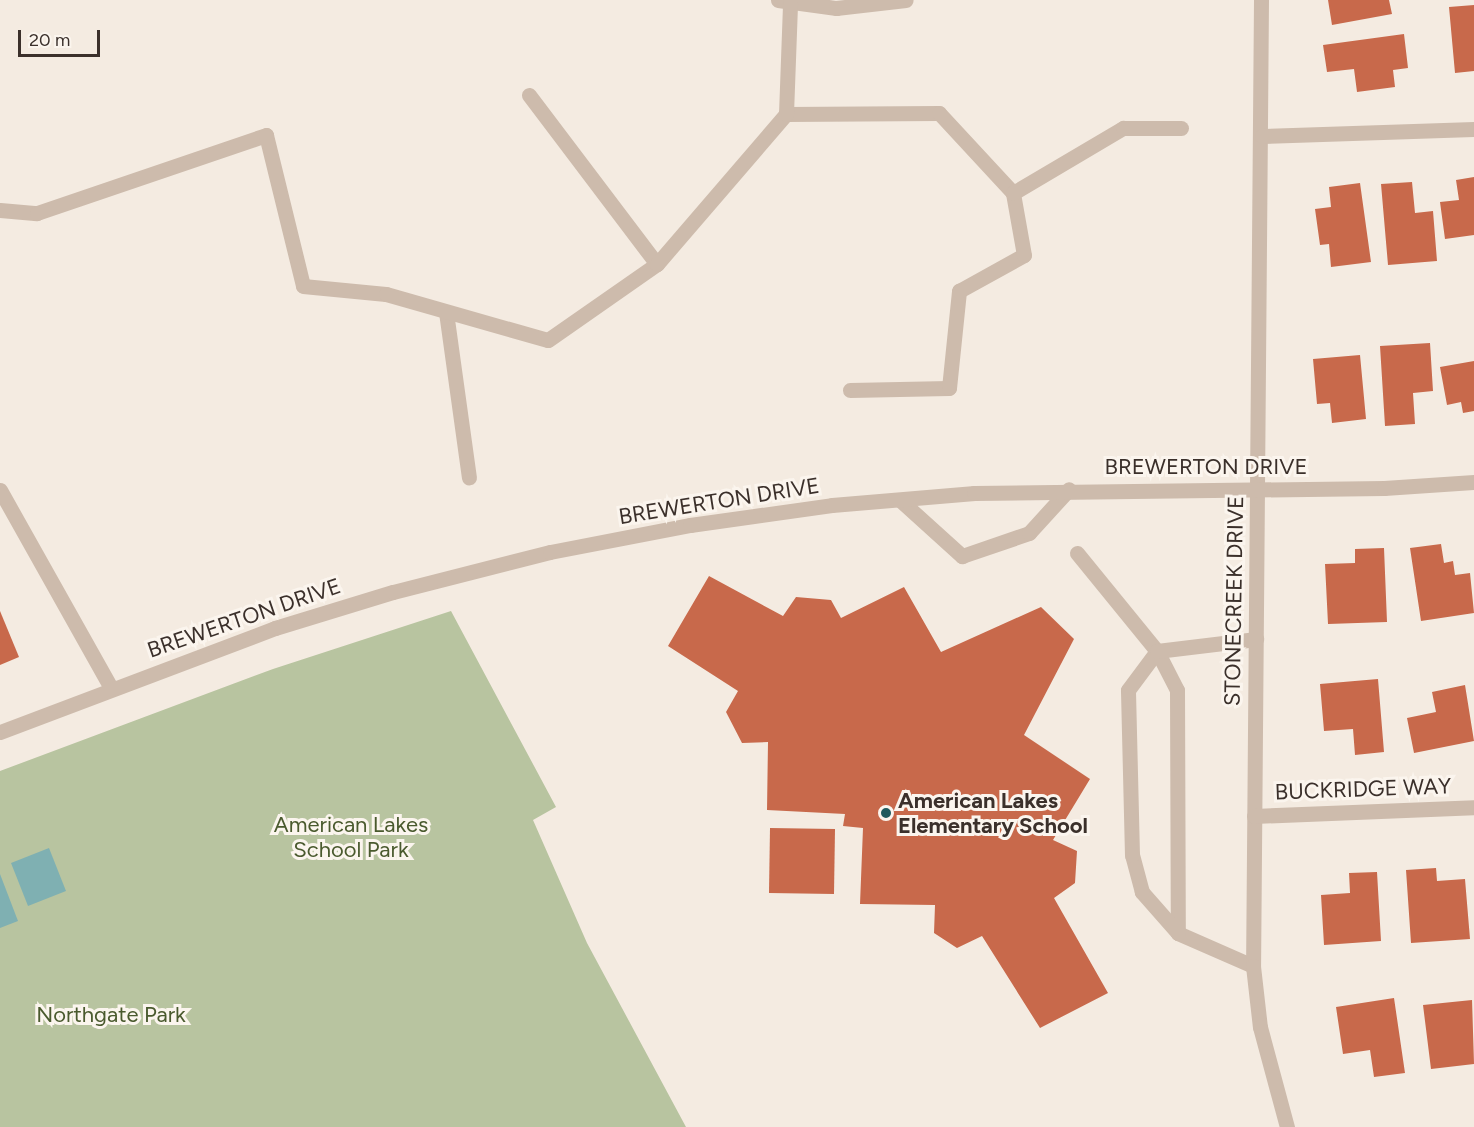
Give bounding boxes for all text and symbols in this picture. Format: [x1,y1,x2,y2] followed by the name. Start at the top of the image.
[21,18,104,56] scale bar
[29,29,70,51] text: 20 m
[1105,454,1307,480] street label: BREWERTON DRIVE
[617,472,821,530] street label: BREWERTON DRIVE
[1219,496,1249,706] street label: STONECREEK DRIVE
[144,572,344,664] street label: BREWERTON DRIVE
[1274,773,1452,805] street label: BUCKRIDGE WAY
[898,787,1088,838] place label: American Lakes Elementary School
[879,806,893,820] marker: American Lakes Elementary School
[274,811,428,862] park label: American Lakes School Park
[36,1002,186,1028] park label: Northgate Park

